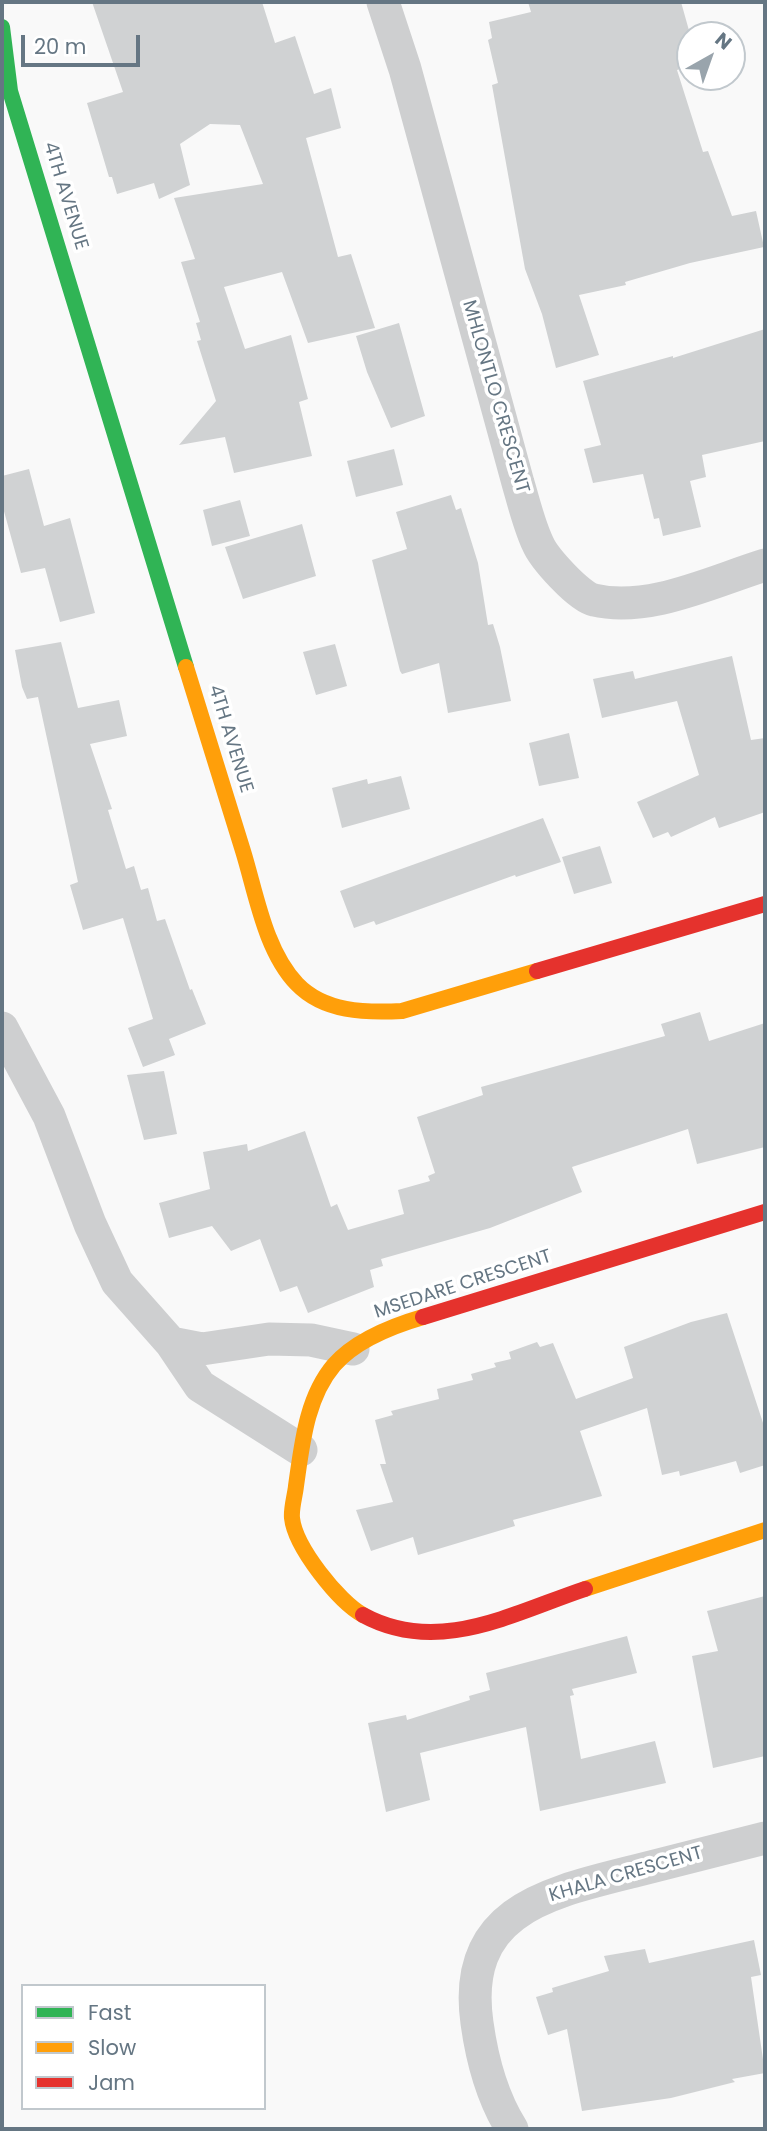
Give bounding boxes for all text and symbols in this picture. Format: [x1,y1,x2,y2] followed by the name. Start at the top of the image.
[24,21,144,65] scale bar
[676,21,746,91] north arrow
[709,26,738,56] text: N
[34,32,87,61] text: 20 m
[38,139,92,253] street label: 4TH AVENUE
[457,298,533,496] street label: MHLONTLO CRESCENT
[203,682,257,796] street label: 4TH AVENUE
[371,1246,555,1324] street label: MSEDARE CRESCENT
[547,1842,705,1908] street label: KHALA CRESCENT
[21,1984,266,2110] legend
[88,1998,131,2027] text: Fast
[88,2033,136,2062] text: Slow
[88,2068,135,2097] text: Jam

